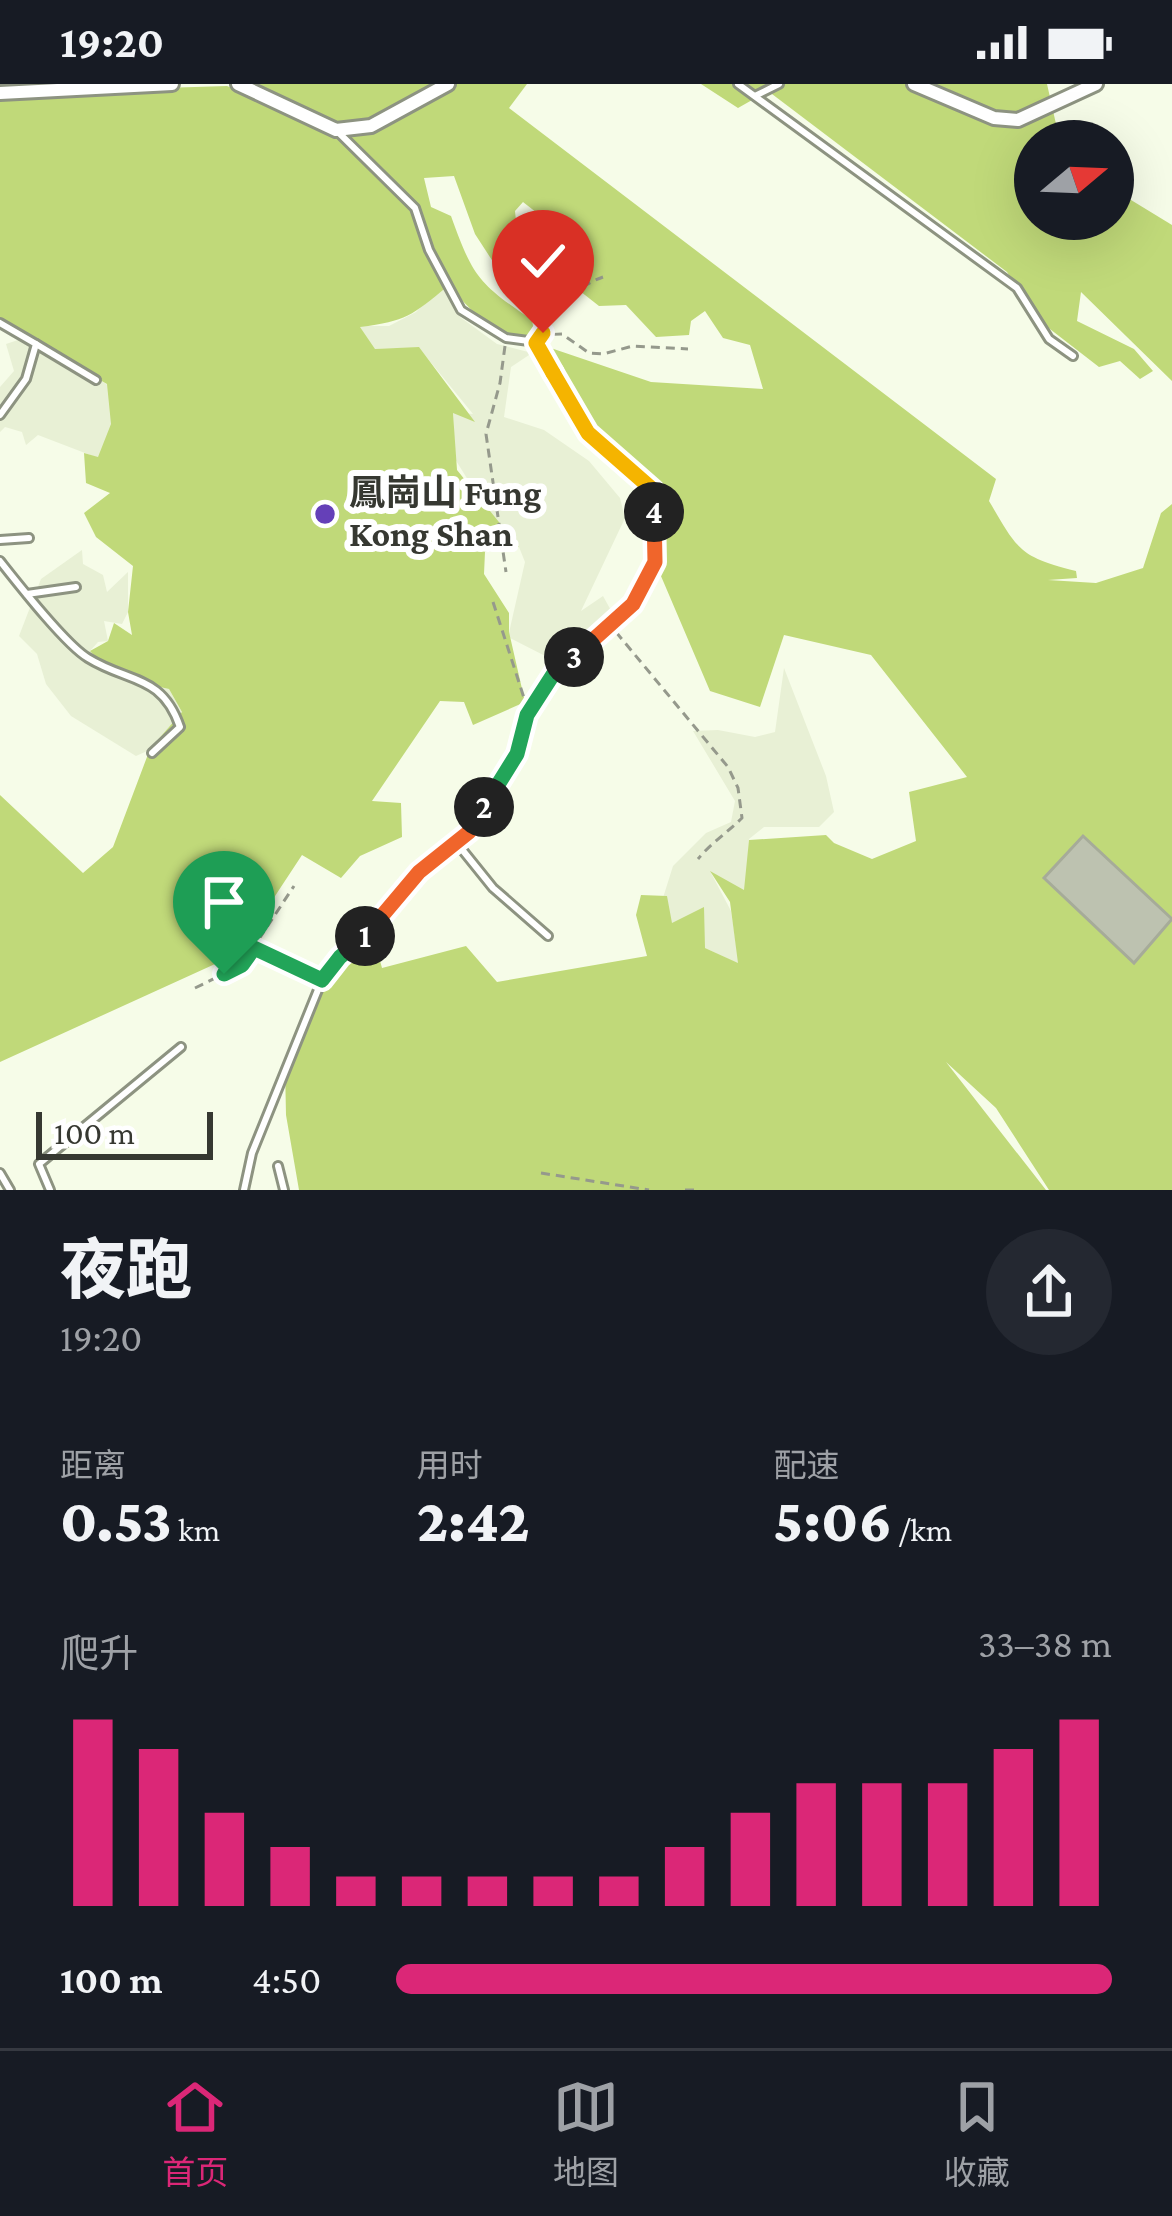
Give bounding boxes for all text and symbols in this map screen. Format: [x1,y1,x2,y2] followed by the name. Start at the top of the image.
[60,17,164,67] text: 19:20
[1014,120,1134,240] north arrow
[1014,120,1134,240] map controls
[492,210,594,333] pin
[510,228,576,294] icon: check
[349,473,541,554] place label: 鳳崗山 Fung Kong Shan
[624,482,684,542] pin: 4
[645,493,663,530] text: 4
[312,501,338,527] marker: 鳳崗山 Fung Kong Shan
[544,627,604,687] pin: 3
[566,638,582,675] text: 3
[454,777,514,837] pin: 2
[476,788,492,825] text: 2
[173,851,275,974] pin
[191,869,257,935] icon: arrive
[335,906,395,966] pin: 1
[359,917,371,954] text: 1
[36,1106,213,1159] scale bar
[54,1114,135,1151] text: 100 m
[986,1229,1112,1355] button: share
[60,1234,192,1307] text: 夜跑
[60,1316,142,1359] text: 19:20
[60,1447,126,1484] text: 距离
[417,1447,483,1484] text: 用时
[773,1447,839,1484] text: 配速
[60,1487,172,1554] text: 0.53
[417,1487,530,1554] text: 2:42
[773,1487,892,1554] text: 5:06
[172,1511,220,1548] text: km
[892,1511,952,1548] text: /km
[978,1622,1112,1665] text: 33–38 m
[60,1632,138,1675] text: 爬升
[60,1958,163,2001] text: 100 m
[252,1958,321,2001] text: 4:50
[162,2074,228,2194] tab: 首页
[553,2074,619,2194] tab: 地图
[944,2074,1010,2194] tab: 收藏

